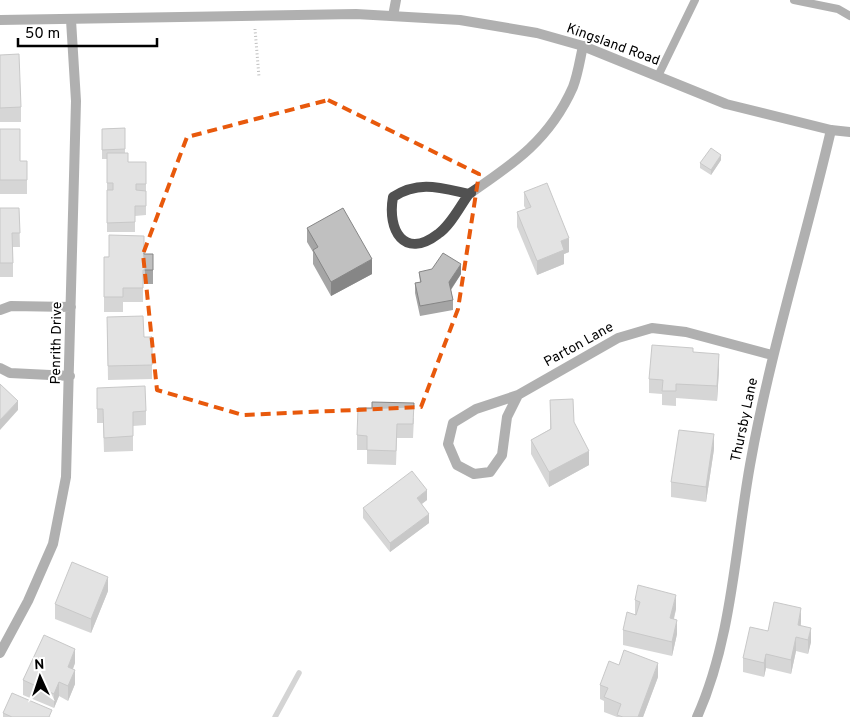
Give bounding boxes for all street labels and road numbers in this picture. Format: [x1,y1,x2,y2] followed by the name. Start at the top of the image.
[564,20,662,70] street label: Kingsland Road
[48,301,66,385] street label: Penrith Drive
[541,319,617,371] street label: Parton Lane
[728,376,762,464] street label: Thursby Lane

